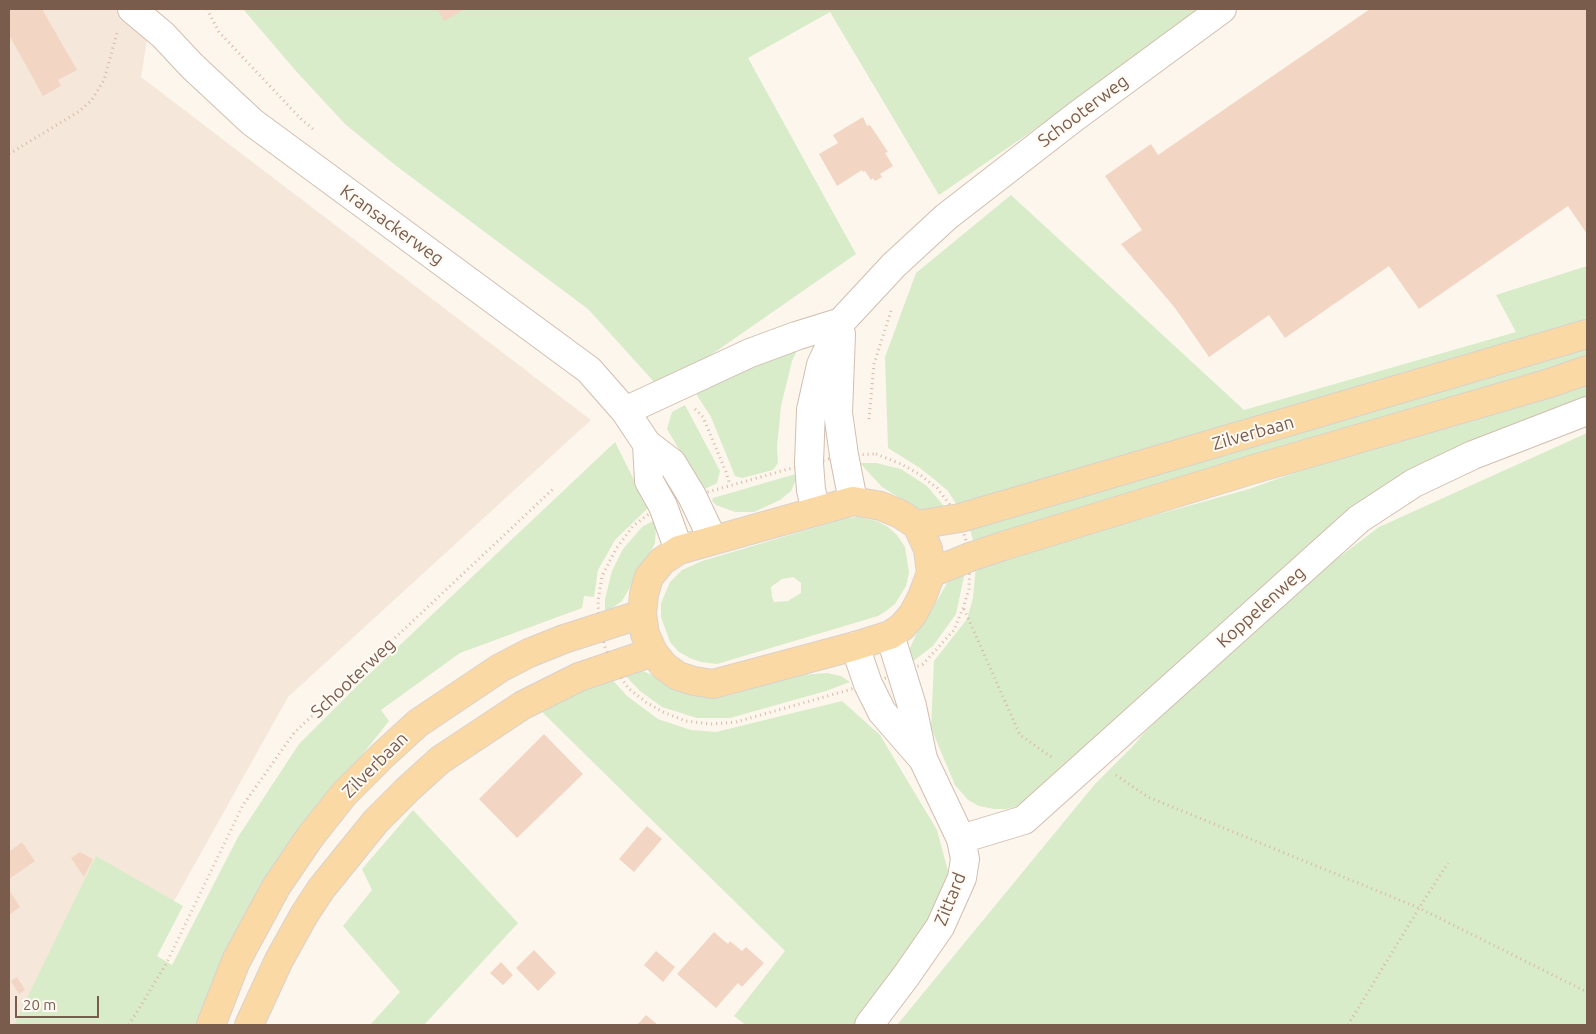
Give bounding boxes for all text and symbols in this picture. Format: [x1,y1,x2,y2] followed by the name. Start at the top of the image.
[1034,70,1132,152] street label: Schooterweg
[336,180,448,270] street label: Kransackerweg
[1210,411,1296,455] street label: Zilverbaan
[1212,562,1310,652] street label: Koppelenweg
[306,633,400,723] street label: Schooterweg
[338,728,412,802] street label: Zilverbaan
[930,869,970,929] street label: Zittard
[18,986,101,1018] scale bar
[23,996,56,1013] text: 20 m

